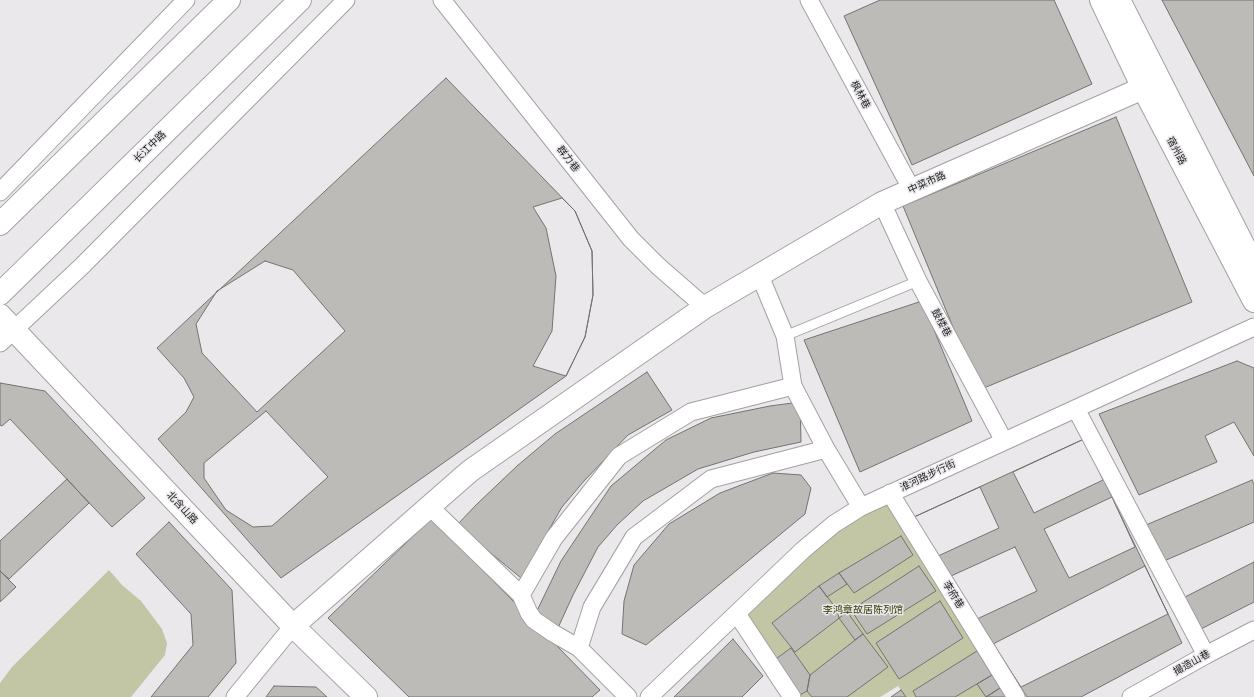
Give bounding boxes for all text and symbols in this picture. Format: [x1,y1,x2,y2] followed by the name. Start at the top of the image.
[848,79,872,111] street label: 枫林巷
[131,129,169,165] street label: 长江中路
[1164,135,1188,167] street label: 宿州路
[554,143,582,175] street label: 群力巷
[906,169,948,197] street label: 中菜市路
[929,307,953,339] street label: 鼓楼巷
[898,458,958,494] street label: 淮河路步行街
[164,489,200,527] street label: 北含山路
[940,579,966,611] street label: 李府巷
[823,604,903,616] park label: 李鸿章故居陈列馆
[1172,648,1212,678] street label: 撮造山巷

